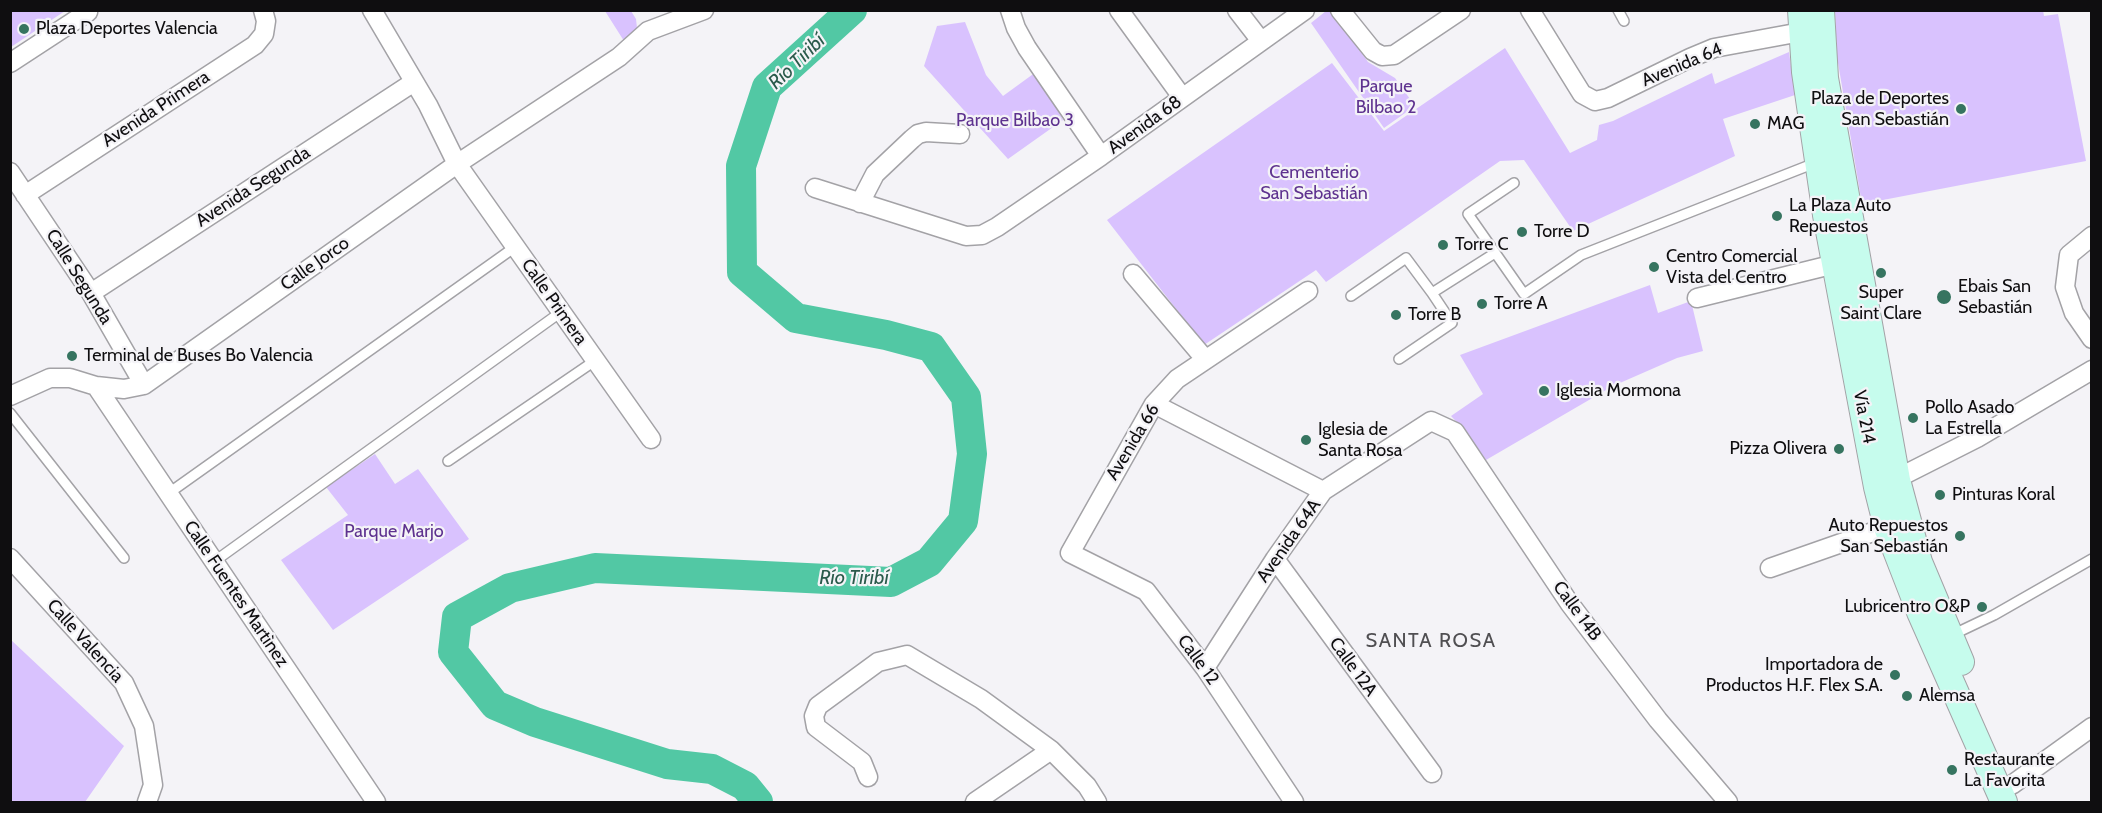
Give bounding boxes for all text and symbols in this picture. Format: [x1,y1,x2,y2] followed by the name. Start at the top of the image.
[36,18,218,40] place label: Plaza Deportes Valencia
[17,22,31,36] marker: Plaza Deportes Valencia
[764,29,830,95] water label: Río Tiribí
[1638,38,1726,92] street label: Avenida 64
[98,66,214,152] street label: Avenida Primera
[1356,76,1416,118] park label: Parque Bilbao 2
[1811,88,1949,130] place label: Plaza de Deportes San Sebastián
[1104,91,1186,159] street label: Avenida 68
[1954,102,1968,116] marker: Plaza de Deportes San Sebastián
[956,110,1074,132] park label: Parque Bilbao 3
[1767,113,1805,135] place label: MAG
[1748,117,1762,131] marker: MAG
[192,142,314,232] street label: Avenida Segunda
[1260,162,1368,204] park label: Cementerio San Sebastián
[1789,195,1891,238] place label: La Plaza Auto Repuestos
[1770,209,1784,223] marker: La Plaza Auto Repuestos
[1534,221,1590,243] place label: Torre D
[41,225,117,329] street label: Calle Segunda
[1515,225,1529,239] marker: Torre D
[276,232,354,296] street label: Calle Jorco
[1455,234,1509,256] place label: Torre C
[1436,238,1450,252] marker: Torre C
[1666,246,1798,288] place label: Centro Comercial Vista del Centro
[516,255,592,349] street label: Calle Primera
[1647,260,1661,274] marker: Centro Comercial Vista del Centro
[1874,266,1888,280] marker: Super Saint Clare
[1958,276,2032,318] place label: Ebais San Sebastián
[1840,282,1922,324] place label: Super Saint Clare
[1935,288,1953,306] marker: Ebais San Sebastián
[1494,293,1548,315] place label: Torre A
[1475,297,1489,311] marker: Torre A
[1408,304,1461,326] place label: Torre B
[1389,308,1403,322] marker: Torre B
[84,345,313,367] place label: Terminal de Buses Bo Valencia
[65,349,79,363] marker: Terminal de Buses Bo Valencia
[1556,380,1681,402] place label: Iglesia Mormona
[1537,384,1551,398] marker: Iglesia Mormona
[1848,388,1880,446] street label: Vía 214
[1925,397,2014,440] place label: Pollo Asado La Estrella
[1102,400,1164,484] street label: Avenida 66
[1906,411,1920,425] marker: Pollo Asado La Estrella
[1318,419,1402,462] place label: Iglesia de Santa Rosa
[1299,433,1313,447] marker: Iglesia de Santa Rosa
[1729,438,1827,460] place label: Pizza Olivera
[1832,442,1846,456] marker: Pizza Olivera
[1952,484,2055,506] place label: Pinturas Koral
[1933,488,1947,502] marker: Pinturas Koral
[1252,495,1326,587] street label: Avenida 64A
[1829,515,1948,558] place label: Auto Repuestos San Sebastián
[179,517,293,671] street label: Calle Fuentes Martìnez
[344,521,444,543] park label: Parque Marjo
[1953,529,1967,543] marker: Auto Repuestos San Sebastián
[819,566,889,590] water label: Río Tiribí
[1548,577,1606,645] street label: Calle 14B
[42,595,128,687] street label: Calle Valencia
[1844,596,1970,618] place label: Lubricentro O&P
[1975,600,1989,614] marker: Lubricentro O&P
[1366,629,1496,653] district label: SANTA ROSA
[1173,631,1223,689] street label: Calle 12
[1324,633,1382,701] street label: Calle 12A
[1706,654,1883,696] place label: Importadora de Productos H.F. Flex S.A.
[1888,668,1902,682] marker: Importadora de Productos H.F. Flex S.A.
[1919,685,1975,707] place label: Alemsa
[1900,689,1914,703] marker: Alemsa
[1964,749,2055,792] place label: Restaurante La Favorita
[1945,763,1959,777] marker: Restaurante La Favorita

